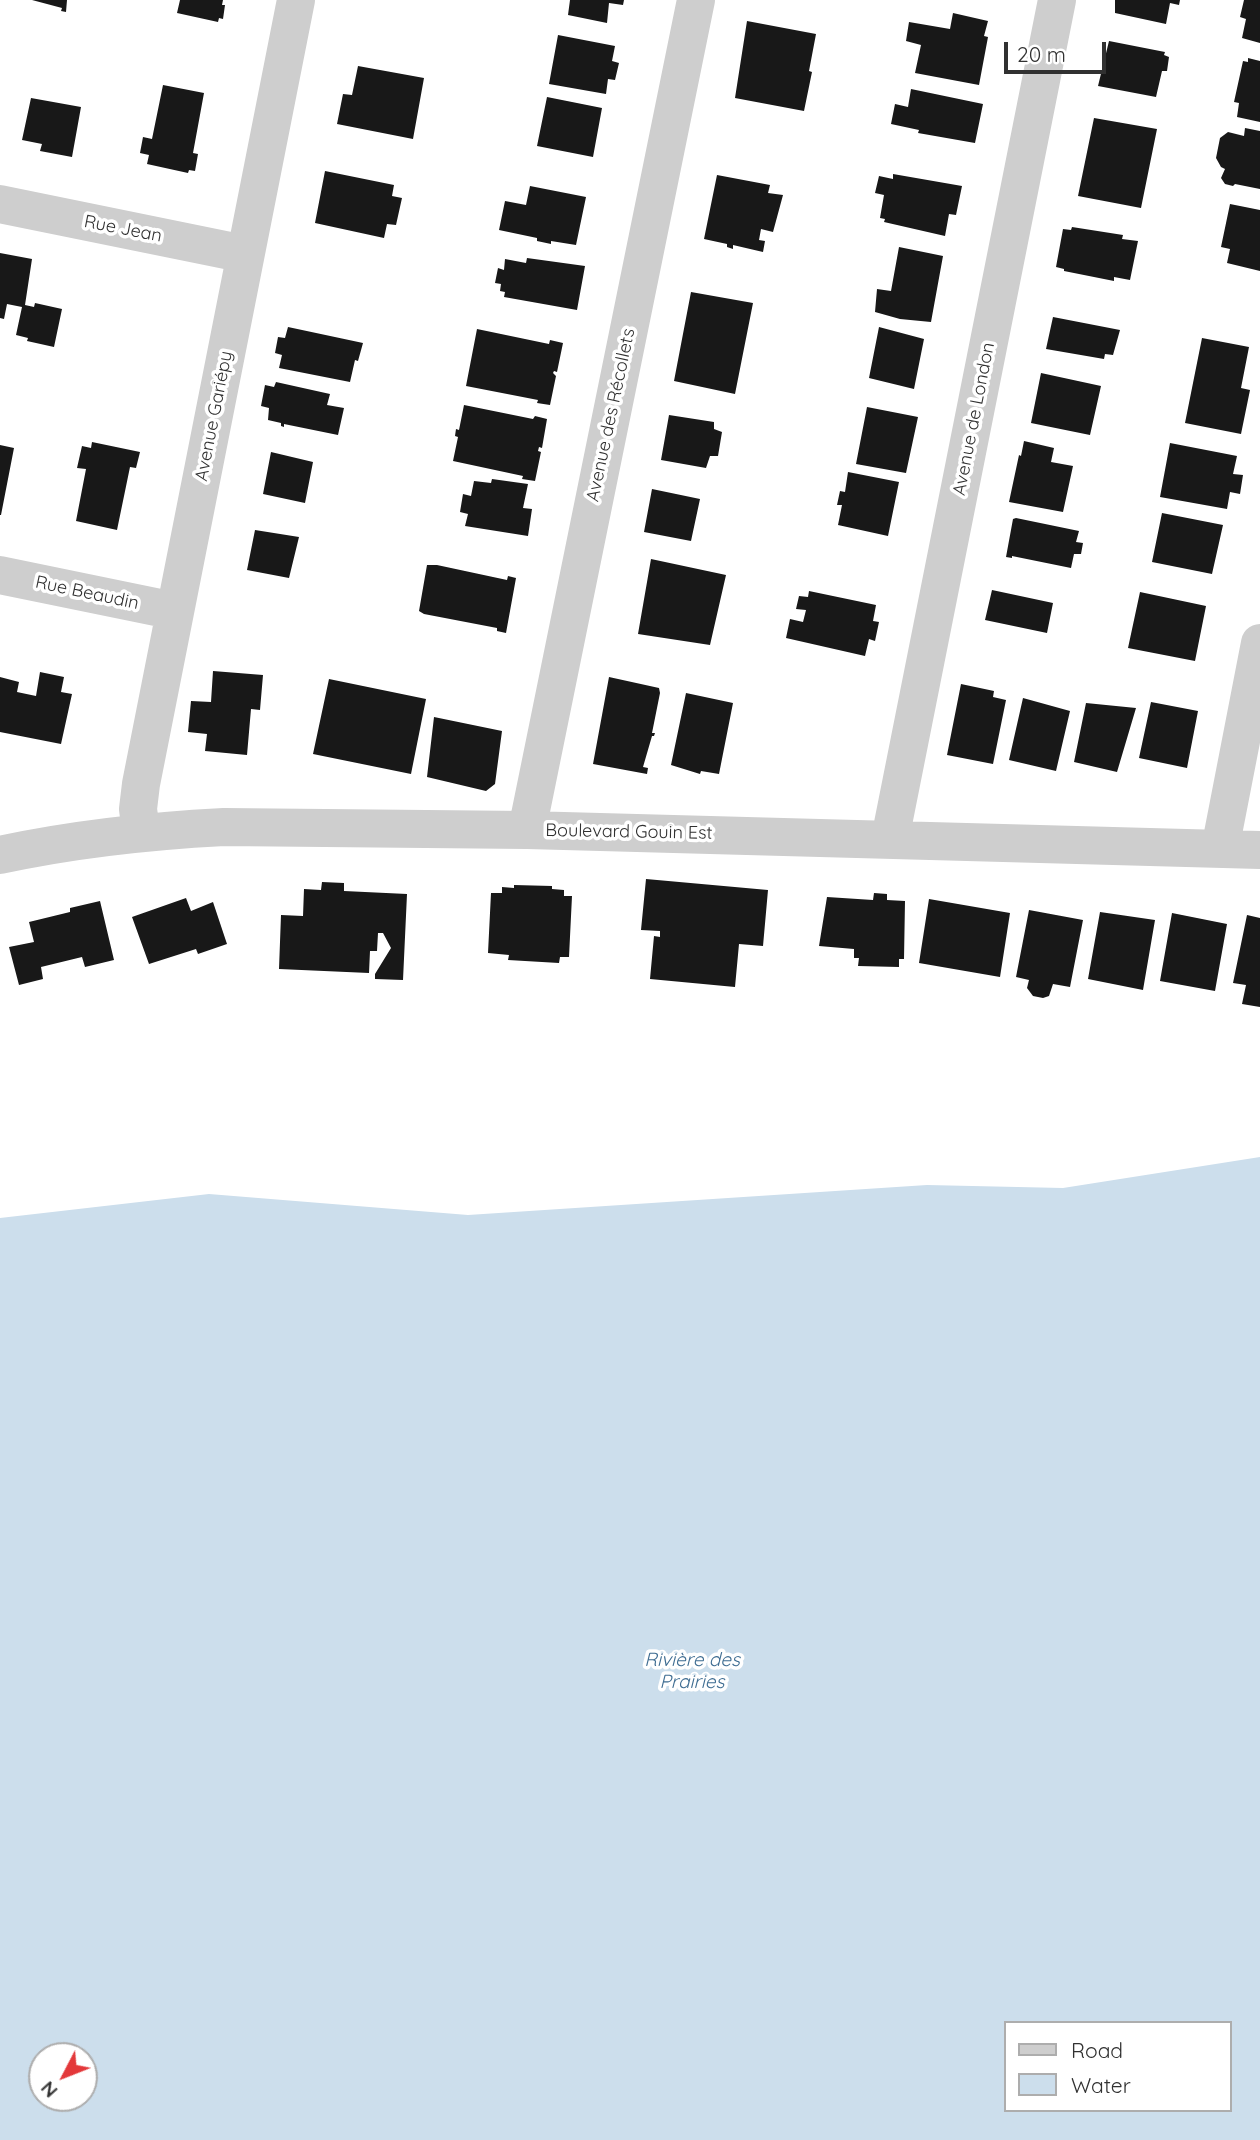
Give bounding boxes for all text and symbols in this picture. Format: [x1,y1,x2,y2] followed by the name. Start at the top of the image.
[1008,28,1110,72] scale bar
[1017,41,1066,67] text: 20 m
[82,211,164,247] street label: Rue Jean
[582,326,640,504] street label: Avenue des Récollets
[949,341,999,497] street label: Avenue de London
[191,349,237,483] street label: Avenue Gariépy
[33,571,141,615] street label: Rue Beaudin
[545,820,713,844] street label: Boulevard Gouin Est
[644,1649,740,1693] water label: Rivière des Prairies
[1004,2021,1232,2112] legend
[1071,2037,1123,2063] text: Road
[28,2042,98,2112] north arrow
[1071,2072,1131,2098] text: Water
[35,2076,62,2103] text: N

